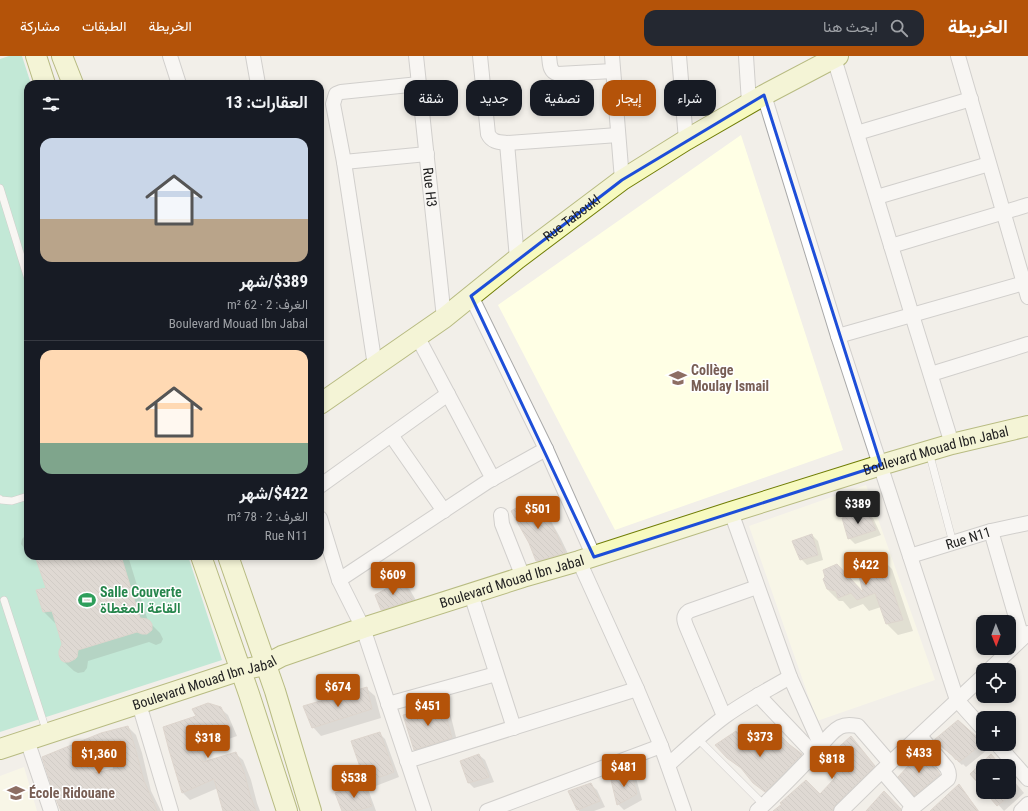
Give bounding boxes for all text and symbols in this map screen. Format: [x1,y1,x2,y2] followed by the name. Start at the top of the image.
[644,10,924,46] search box
[948,15,1008,38] text: الخريطة
[888,17,910,39] icon: search
[20,18,60,34] text: مشاركة
[82,18,126,34] text: الطبقات
[148,18,192,34] text: الخريطة
[823,18,878,36] text: ابحث هنا
[404,80,458,116] chip: شقة
[466,80,522,116] chip: جديد
[530,80,594,116] chip: تصفية
[602,80,656,116] chip: إيجار
[664,80,716,116] chip: شراء
[225,92,308,112] text: العقارات: 13
[40,93,62,115] icon: filters
[138,164,210,236] icon: home
[420,167,440,208] street label: Rue H3
[540,191,603,245] street label: Rue Taboukl
[239,271,308,291] text: $389/شهر
[227,297,308,312] text: الغرف: 2 · 62 m²
[169,316,308,331] text: Boulevard Mouad Ibn Jabal
[691,362,769,394] place label: Collège Moulay Ismail
[668,368,688,388] school or university icon: Collège Moulay Ismail
[138,376,210,448] icon: home
[861,423,1010,478] street label: Boulevard Mouad Ibn Jabal
[239,483,308,503] text: $422/شهر
[834,491,882,525] pin: $389
[514,496,562,530] pin: $501
[845,496,871,511] text: $389
[525,501,551,516] text: $501
[227,509,308,524] text: الغرف: 2 · 78 m²
[944,524,993,553] street label: Rue N11
[265,528,308,543] text: Rue N11
[438,552,586,611] street label: Boulevard Mouad Ibn Jabal
[842,552,890,586] pin: $422
[853,557,879,572] text: $422
[369,562,417,596] pin: $609
[380,567,406,582] text: $609
[100,584,182,616] place label: Salle Couverte القاعة المغطاة
[77,590,97,610] sports icon: Salle Couverte القاعة المغطاة
[976,615,1016,655] north arrow
[976,615,1016,799] map controls
[130,652,279,713] street label: Boulevard Mouad Ibn Jabal
[976,663,1016,703] button: locate
[314,674,362,708] pin: $674
[325,679,351,694] text: $674
[404,693,452,727] pin: $451
[415,698,441,713] text: $451
[976,711,1016,751] button: +
[736,724,784,758] pin: $373
[184,725,232,759] pin: $318
[747,729,773,744] text: $373
[195,730,221,745] text: $318
[895,740,943,774] pin: $433
[66,741,132,775] pin: $1,360
[906,745,932,760] text: $433
[81,746,117,761] text: $1,360
[808,746,856,780] pin: $818
[819,751,845,766] text: $818
[600,754,648,788] pin: $481
[611,759,637,774] text: $481
[976,759,1016,799] button: −
[330,765,378,799] pin: $538
[341,770,367,785] text: $538
[6,783,26,803] school or university icon: École Ridouane
[29,784,115,801] place label: École Ridouane

